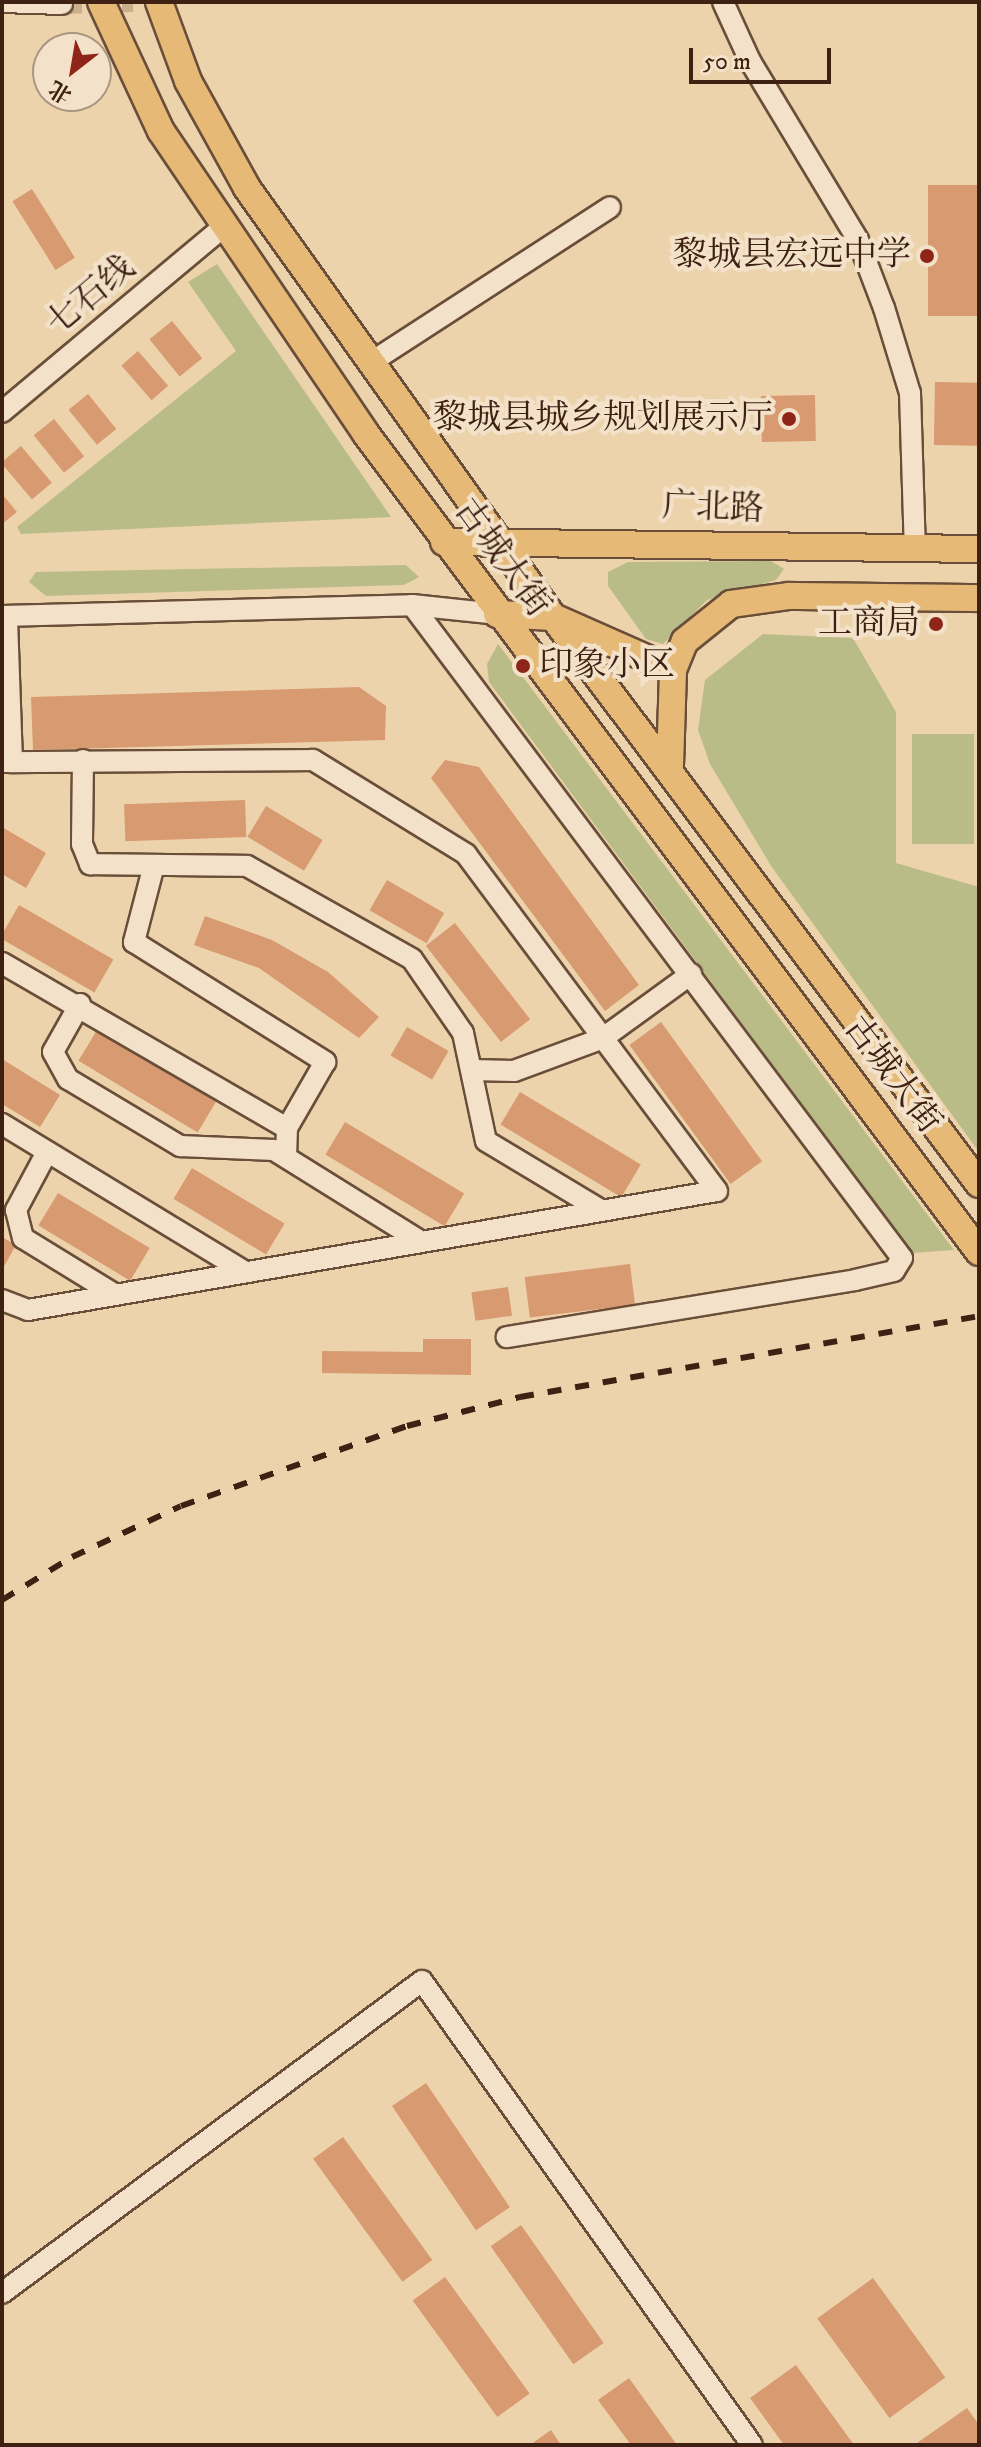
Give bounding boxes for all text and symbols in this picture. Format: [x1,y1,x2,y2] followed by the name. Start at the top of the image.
[32,32,112,112] north arrow
[693,32,835,82] scale bar
[703,47,751,77] text: 50 m
[44,74,77,109] text: 北
[673,236,911,276] place label: 黎城县宏远中学
[918,247,936,265] marker: 黎城县宏远中学
[39,248,143,344] street label: 七石线
[433,399,773,439] place label: 黎城县城乡规划展示厅
[780,410,798,428] marker: 黎城县城乡规划展示厅
[661,486,765,530] street label: 广北路
[446,491,558,625] street label: 古城大街
[818,604,920,644] place label: 工商局
[927,615,945,633] marker: 工商局
[539,646,675,686] place label: 印象小区
[514,657,532,675] marker: 印象小区
[835,1008,949,1142] street label: 古城大街

